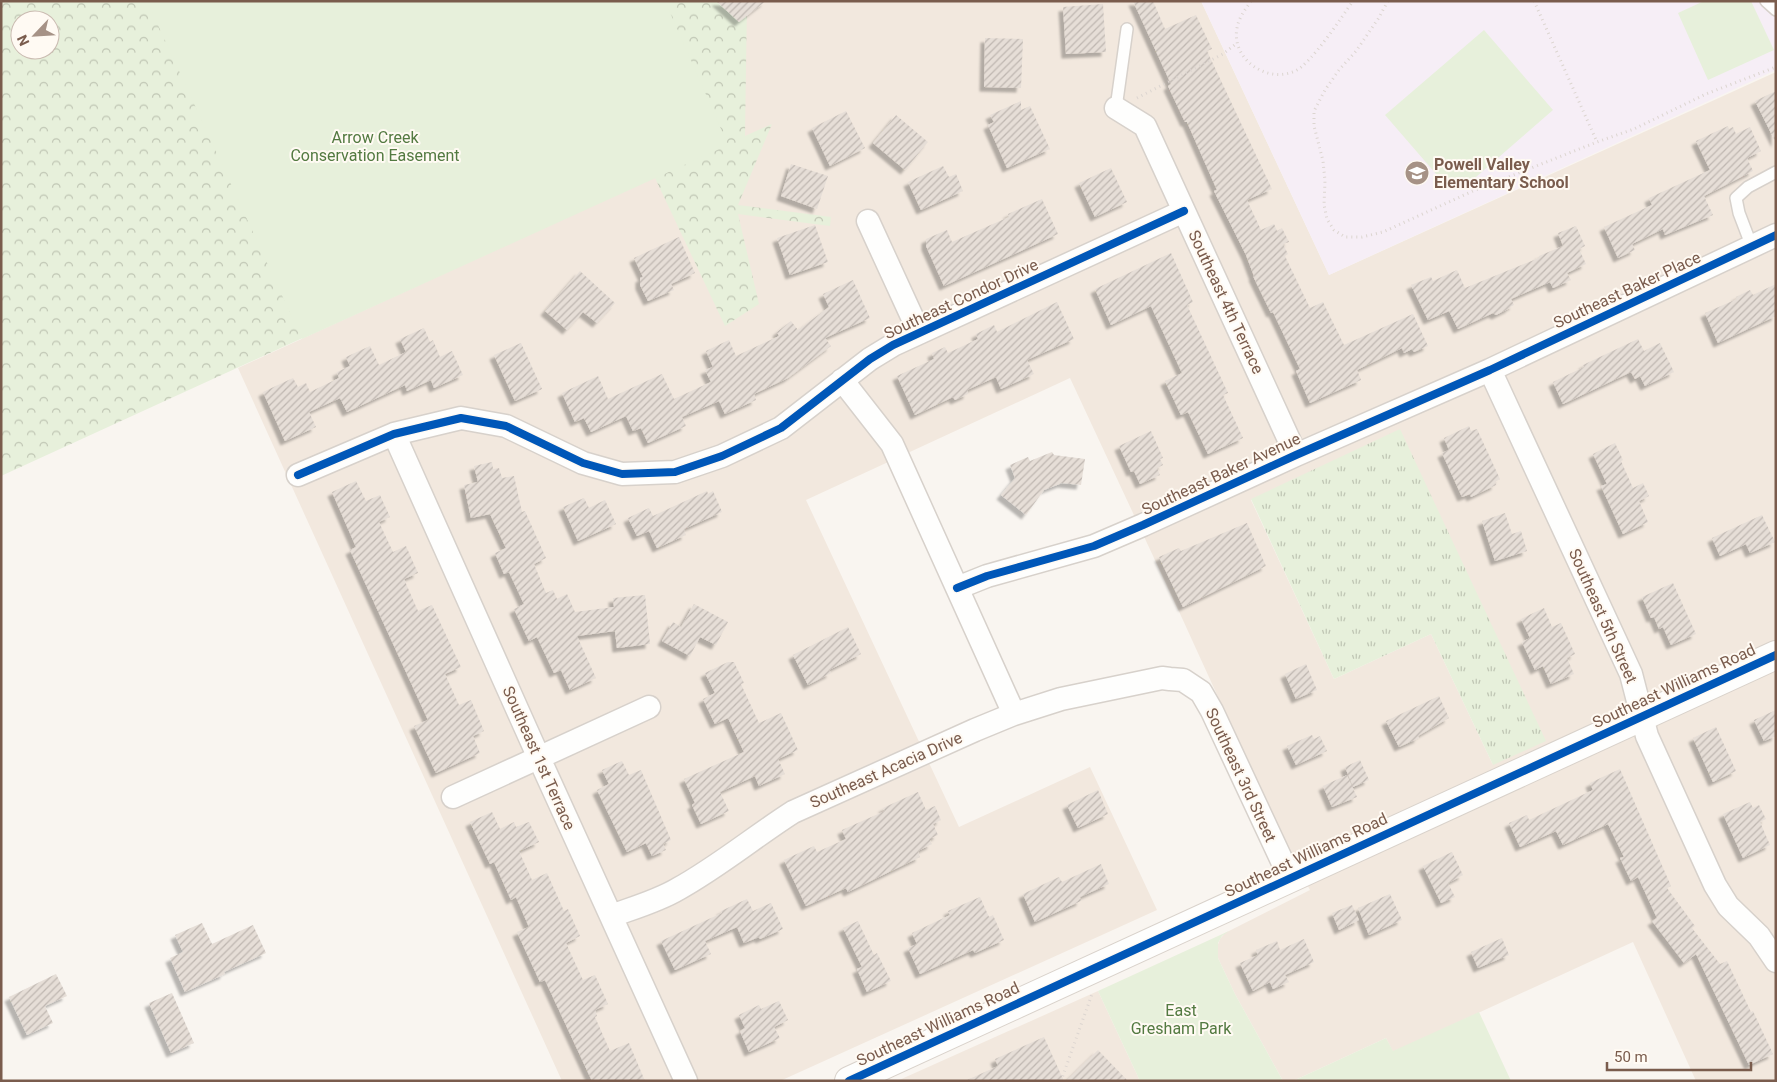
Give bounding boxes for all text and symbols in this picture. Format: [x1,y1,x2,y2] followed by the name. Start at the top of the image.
[10,10,60,60] north arrow
[14,33,33,48] text: N
[290,128,460,165] park label: Arrow Creek Conservation Easement
[1434,155,1569,192] place label: Powell Valley Elementary School
[1404,160,1430,186] school or university icon: Powell Valley Elementary School
[1184,227,1268,377] street label: Southeast 4th Terrace
[1550,248,1704,332] street label: Southeast Baker Place
[881,255,1041,343] street label: Southeast Condor Drive
[1139,429,1303,519] street label: Southeast Baker Avenue
[1565,546,1641,686] street label: Southeast 5th Street
[1590,640,1758,732] street label: Southeast Williams Road
[499,683,579,833] street label: Southeast 1st Terrace
[1202,705,1280,845] street label: Southeast 3rd Street
[807,728,965,812] street label: Southeast Acacia Drive
[1222,809,1390,901] street label: Southeast Williams Road
[854,978,1022,1070] street label: Southeast Williams Road
[1131,1001,1232,1038] park label: East Gresham Park
[1607,1040,1751,1072] scale bar
[1614,1048,1648,1066] text: 50 m

